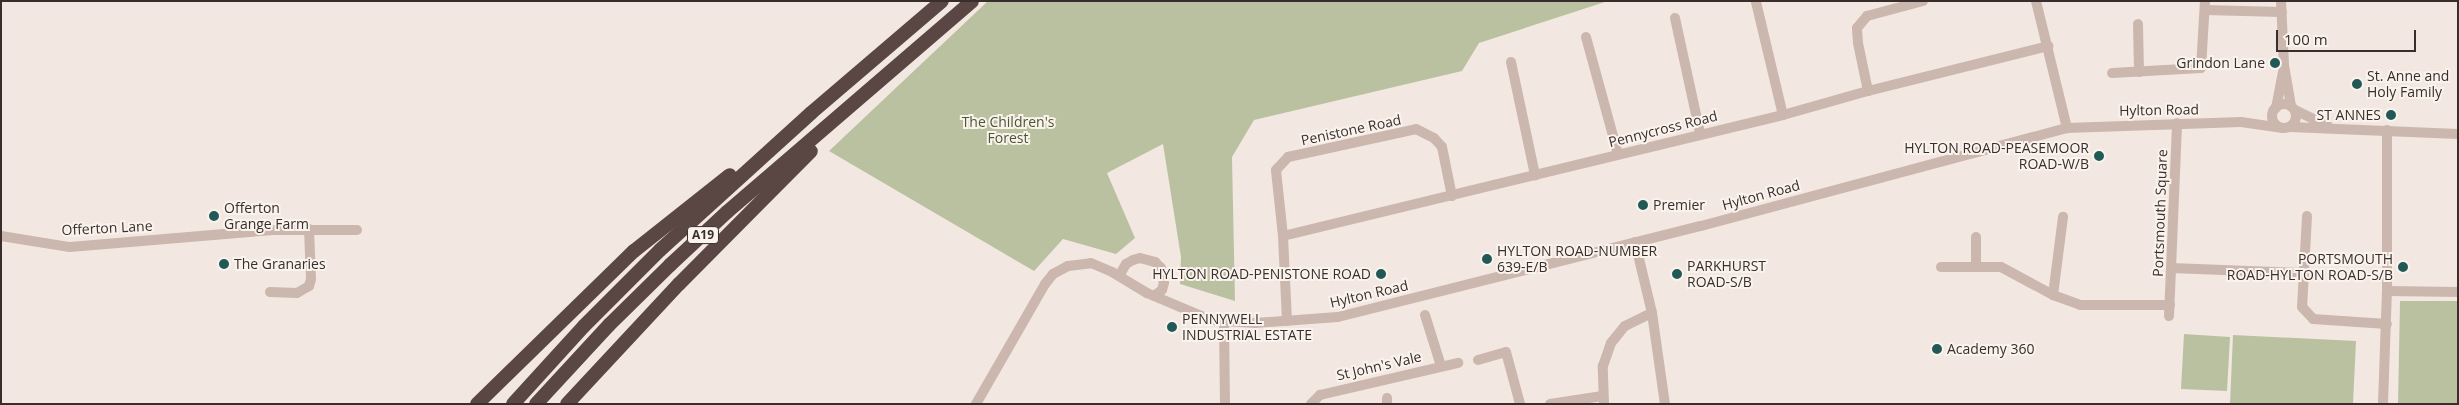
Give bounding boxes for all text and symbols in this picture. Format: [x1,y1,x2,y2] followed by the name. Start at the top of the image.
[2279,20,2419,52] scale bar
[2284,29,2328,49] text: 100 m
[2176,55,2265,71] place label: Grindon Lane
[2269,57,2281,69] marker: Grindon Lane
[2367,68,2449,100] place label: St. Anne and Holy Family
[2351,78,2363,90] marker: St. Anne and Holy Family
[2119,101,2199,119] street label: Hylton Road
[1607,107,1719,151] street label: Pennycross Road
[2317,107,2381,123] place label: ST ANNES
[2385,109,2397,121] marker: ST ANNES
[1299,111,1403,149] street label: Penistone Road
[962,114,1054,146] park label: The Children's Forest
[1904,140,2089,172] place label: HYLTON ROAD-PEASEMOOR ROAD-W/B
[2149,149,2171,277] street label: Portsmouth Square
[2093,150,2105,162] marker: HYLTON ROAD-PEASEMOOR ROAD-W/B
[1720,177,1802,213] street label: Hylton Road
[1653,197,1705,213] place label: Premier
[1637,199,1649,211] marker: Premier
[224,200,309,232] place label: Offerton Grange Farm
[208,210,220,222] marker: Offerton Grange Farm
[61,217,153,239] street label: Offerton Lane
[687,226,719,244] road number: A19
[1497,243,1657,276] place label: HYLTON ROAD-NUMBER 639-E/B
[2227,251,2393,284] place label: PORTSMOUTH ROAD-HYLTON ROAD-S/B
[1481,253,1493,265] marker: HYLTON ROAD-NUMBER 639-E/B
[234,256,326,272] place label: The Granaries
[218,258,230,270] marker: The Granaries
[1687,258,1766,290] place label: PARKHURST ROAD-S/B
[2397,261,2409,273] marker: PORTSMOUTH ROAD-HYLTON ROAD-S/B
[1152,266,1371,282] place label: HYLTON ROAD-PENISTONE ROAD
[1375,268,1387,280] marker: HYLTON ROAD-PENISTONE ROAD
[1671,268,1683,280] marker: PARKHURST ROAD-S/B
[1328,277,1410,311] street label: Hylton Road
[1182,311,1312,344] place label: PENNYWELL INDUSTRIAL ESTATE
[1166,321,1178,333] marker: PENNYWELL INDUSTRIAL ESTATE
[1947,341,2034,357] place label: Academy 360
[1931,343,1943,355] marker: Academy 360
[1335,348,1423,384] street label: St John's Vale

